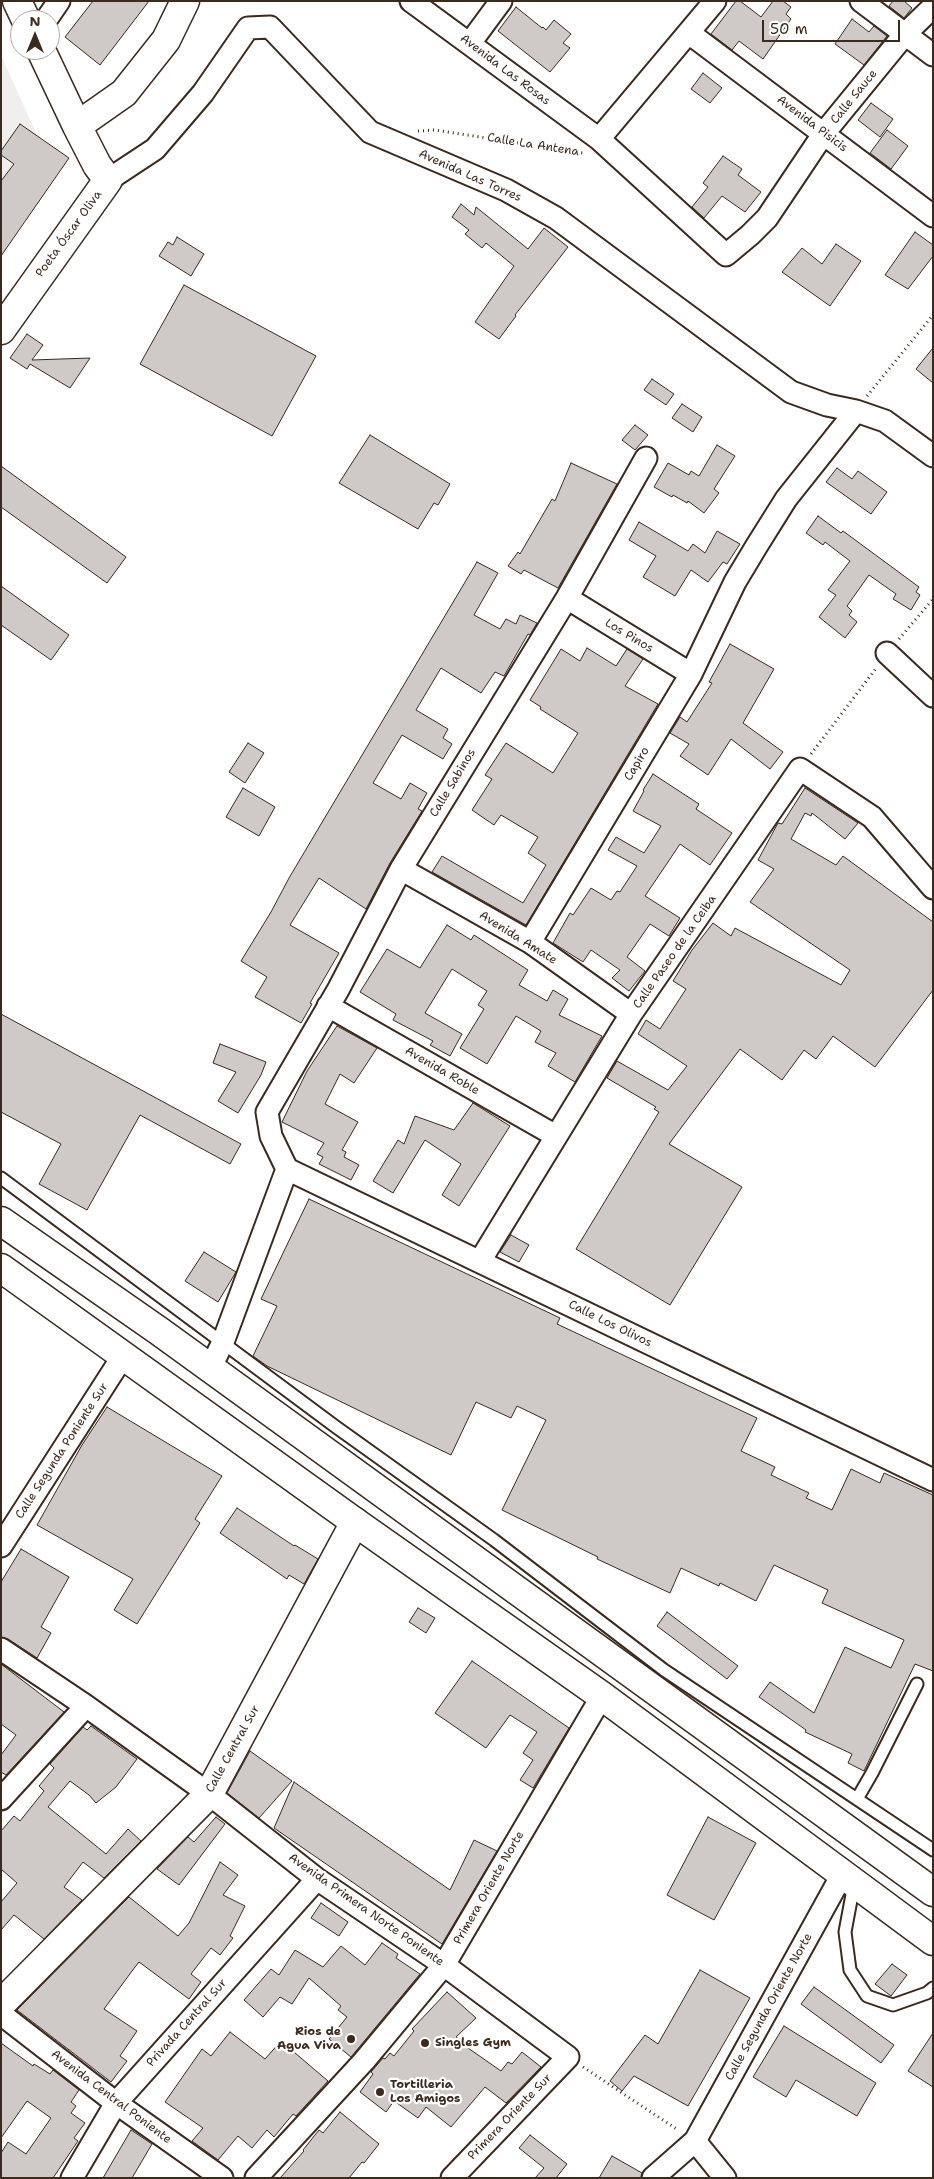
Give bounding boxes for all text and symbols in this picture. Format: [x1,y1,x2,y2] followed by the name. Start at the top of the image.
[10,10,60,60] north arrow
[764,10,902,42] scale bar
[29,12,41,30] text: N
[770,19,808,39] text: 50 m
[457,31,553,109] street label: Avenida Las Rosas
[828,67,880,127] street label: Calle Sauce
[774,93,850,155] street label: Avenida Pisicis
[486,131,580,159] street label: Calle La Antena
[416,147,524,205] street label: Avenida Las Torres
[33,188,105,280] street label: Poeta Óscar Oliva
[602,616,656,656] street label: Los Pinos
[621,745,653,783] street label: Capiro
[427,746,479,820] street label: Calle Sabinos
[630,893,720,1011] street label: Calle Paseo de la Ceiba
[476,908,560,968] street label: Avenida Amate
[402,1044,482,1098] street label: Avenida Roble
[566,1298,654,1350] street label: Calle Los Olivos
[13,1380,111,1522] street label: Calle Segunda Poniente Sur
[203,1703,263,1795] street label: Calle Central Sur
[451,1829,527,1947] street label: Primera Oriente Norte
[285,1851,447,1969] street label: Avenida Primera Norte Poniente
[722,1931,816,2083] street label: Calle Segunda Oriente Norte
[144,1976,230,2070] street label: Privada Central Sur
[277,2025,341,2053] place label: Rios de Agua Viva
[345,2033,357,2045] marker: Rios de Agua Viva
[435,2036,511,2050] place label: Singles Gym
[419,2037,431,2049] marker: Singles Gym
[48,2047,174,2147] street label: Avenida Central Poniente
[465,2071,555,2163] street label: Primera Oriente Sur
[390,2078,460,2106] place label: Tortilleria Los Amigos
[374,2086,386,2098] marker: Tortilleria Los Amigos

